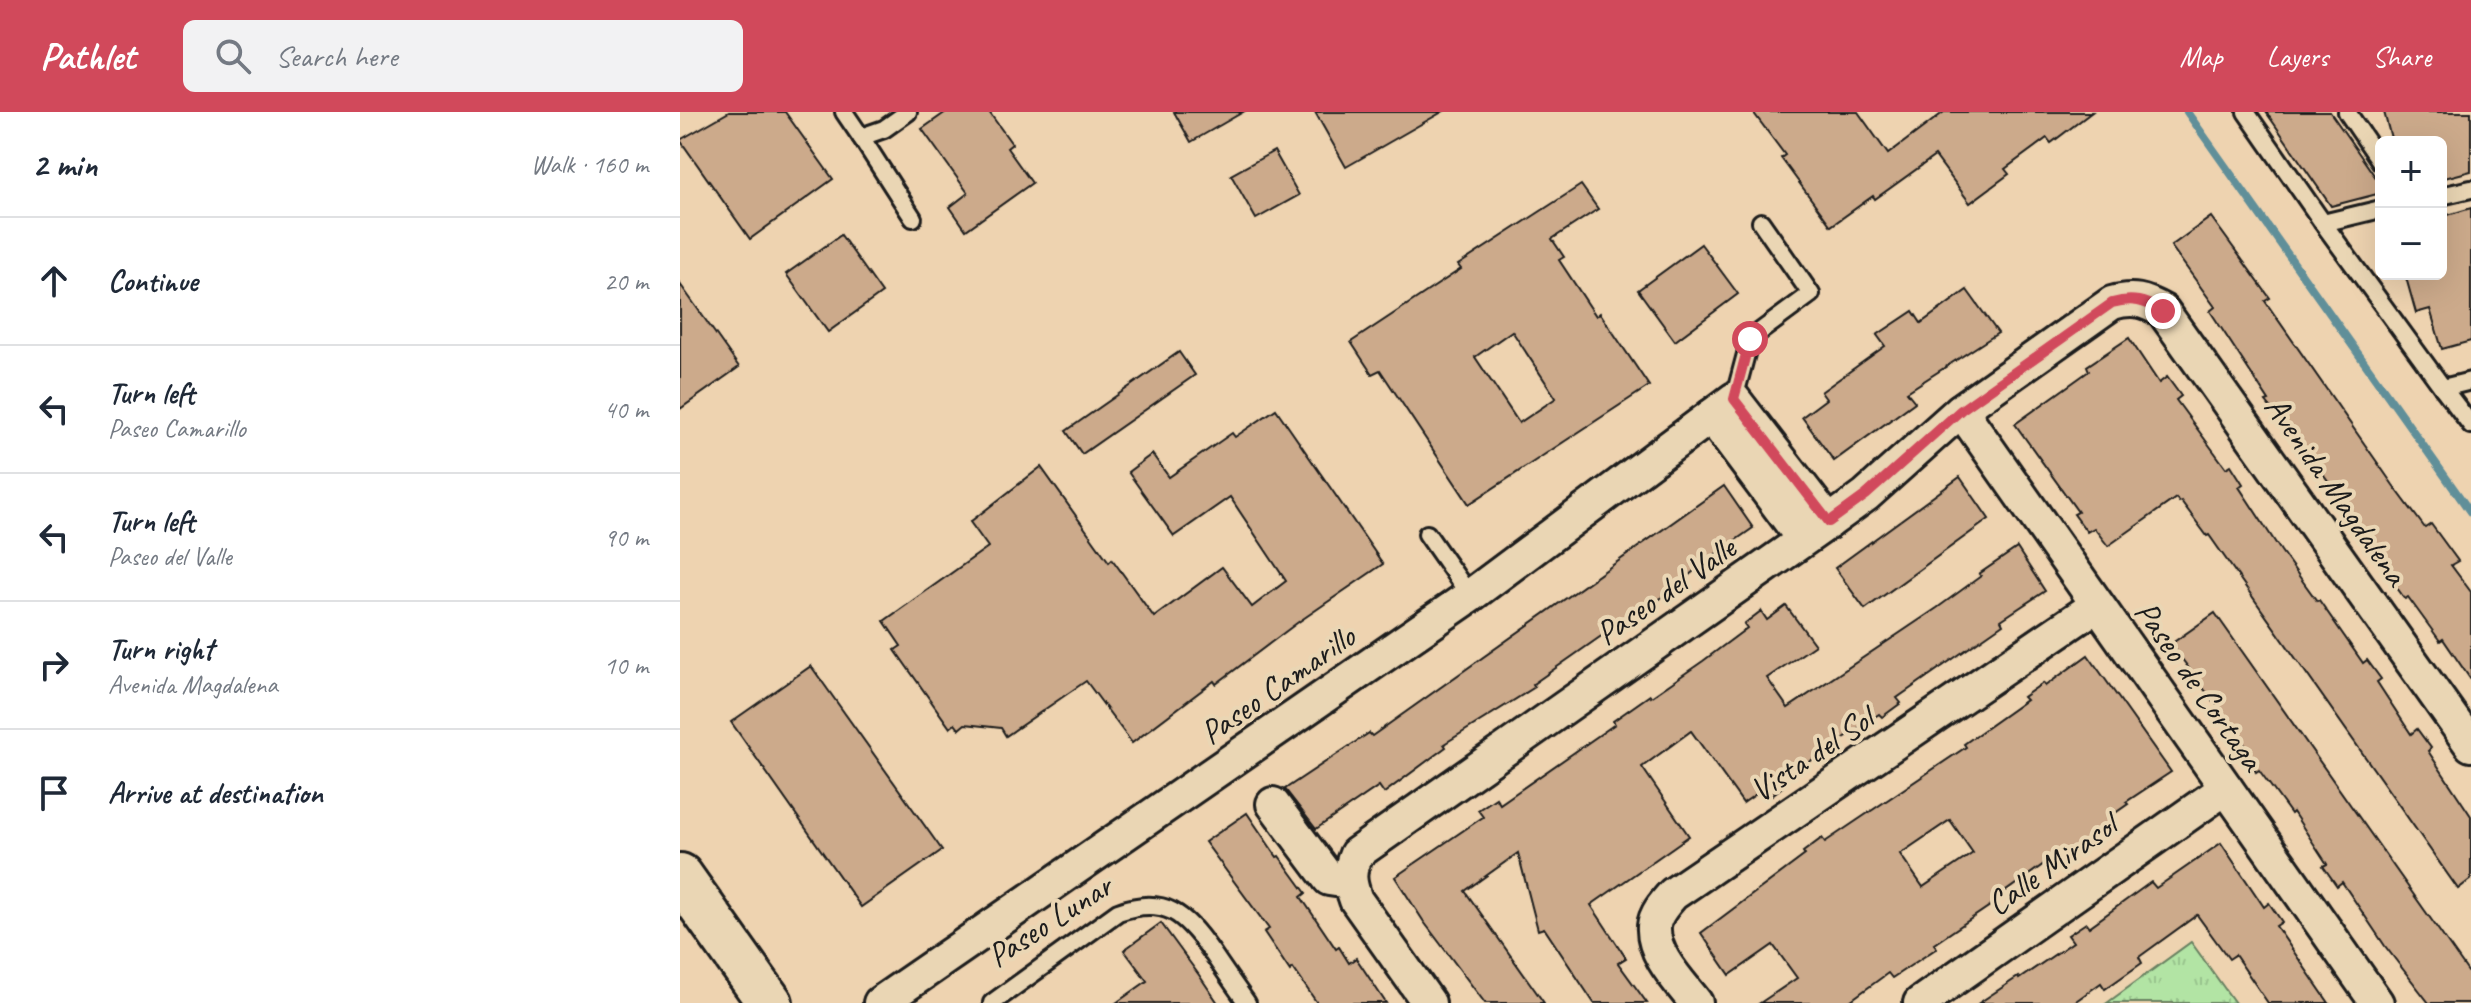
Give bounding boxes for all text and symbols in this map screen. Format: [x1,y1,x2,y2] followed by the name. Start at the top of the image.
[183,20,743,92] search box
[40,33,135,80] text: Pathlet
[211,34,255,78] icon: search
[275,37,398,75] text: Search here
[2180,39,2223,74] text: Map
[2267,39,2328,74] text: Layers
[2372,39,2431,74] text: Share
[2375,136,2447,280] map controls
[2375,136,2447,208] button: +
[32,143,97,186] text: 2 min
[531,148,648,181] text: Walk · 160 m
[2375,208,2447,280] button: −
[32,259,76,303] icon: ahead
[108,262,198,300] text: Continue
[604,265,648,298] text: 20 m
[2145,293,2181,329] route end
[1732,321,1768,357] route start
[108,374,195,412] text: Turn left
[32,387,76,431] icon: left
[2255,387,2419,595] street label: Avenida Magdalena
[604,393,648,426] text: 40 m
[108,412,246,445] text: Paseo Camarillo
[108,502,195,540] text: Turn left
[32,515,76,559] icon: left
[604,521,648,554] text: 90 m
[1587,525,1745,654] street label: Paseo del Valle
[108,540,232,573] text: Paseo del Valle
[2125,592,2275,780] street label: Paseo de Cortaga
[1191,614,1365,754] street label: Paseo Camarillo
[108,630,213,668] text: Turn right
[32,643,76,687] icon: right
[604,649,648,682] text: 10 m
[108,668,278,701] text: Avenida Magdalena
[1741,694,1887,811] street label: Vista del Sol
[32,771,76,815] icon: arrive
[108,774,323,812] text: Arrive at destination
[1978,800,2130,925] street label: Calle Mirasol
[979,863,1122,977] street label: Paseo Lunar

